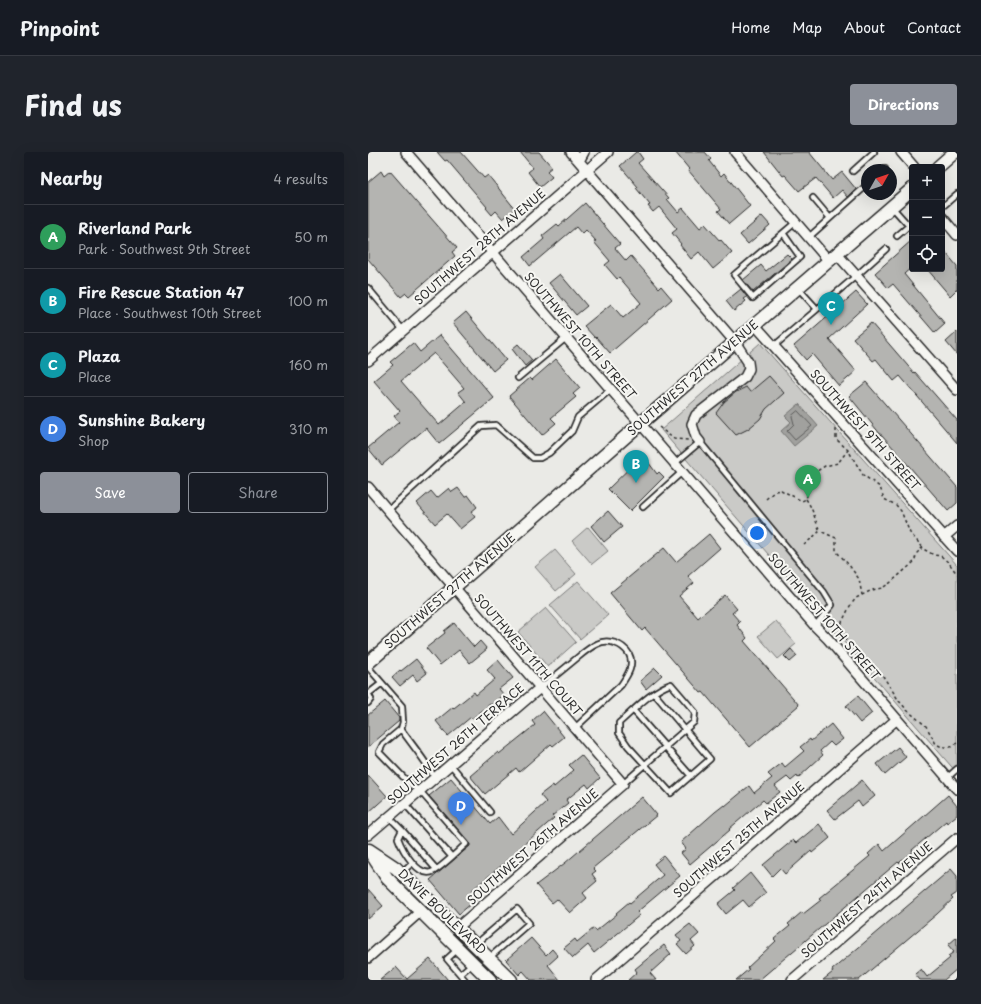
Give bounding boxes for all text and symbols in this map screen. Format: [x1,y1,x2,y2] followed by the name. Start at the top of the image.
[20,14,100,42] text: Pinpoint
[731,17,770,38] text: Home
[792,17,822,38] text: Map
[844,17,885,38] text: About
[907,17,961,38] text: Contact
[24,83,122,126] text: Find us
[850,84,957,125] button: Directions
[861,164,897,200] north arrow
[909,164,945,272] map controls
[909,164,945,200] button: +
[40,165,102,191] text: Nearby
[274,169,328,188] text: 4 results
[410,184,549,308] street label: SOUTHWEST 28TH AVENUE
[909,200,945,236] button: −
[78,216,192,239] text: Riverland Park
[48,227,58,246] text: A
[294,227,328,246] text: 50 m
[909,236,945,272] button: locate
[78,239,250,258] text: Park · Southwest 9th Street
[520,268,642,403] street label: SOUTHWEST 10TH STREET
[78,280,244,303] text: Fire Rescue Station 47
[49,291,57,310] text: B
[288,291,328,310] text: 100 m
[818,292,844,325] pin: C
[78,303,261,322] text: Place · Southwest 10th Street
[623,315,762,439] street label: SOUTHWEST 27TH AVENUE
[78,344,121,367] text: Plaza
[48,355,58,374] text: C
[289,355,328,374] text: 160 m
[806,365,926,494] street label: SOUTHWEST 9TH STREET
[78,367,111,386] text: Place
[78,408,205,431] text: Sunshine Bakery
[48,419,58,438] text: D
[289,419,328,438] text: 310 m
[78,431,109,450] text: Shop
[623,450,649,483] pin: B
[795,465,821,498] pin: A
[40,472,180,513] button: Save
[188,472,328,513] button: Share
[747,523,767,543] your location
[380,528,519,652] street label: SOUTHWEST 27TH AVENUE
[764,549,886,684] street label: SOUTHWEST 10TH STREET
[470,589,588,720] street label: SOUTHWEST 11TH COURT
[383,679,528,808] street label: SOUTHWEST 26TH TERRACE
[669,777,808,901] street label: SOUTHWEST 25TH AVENUE
[463,784,602,908] street label: SOUTHWEST 26TH AVENUE
[448,792,474,825] pin: D
[797,837,936,962] street label: SOUTHWEST 24TH AVENUE
[395,864,491,958] street label: DAVIE BOULEVARD

